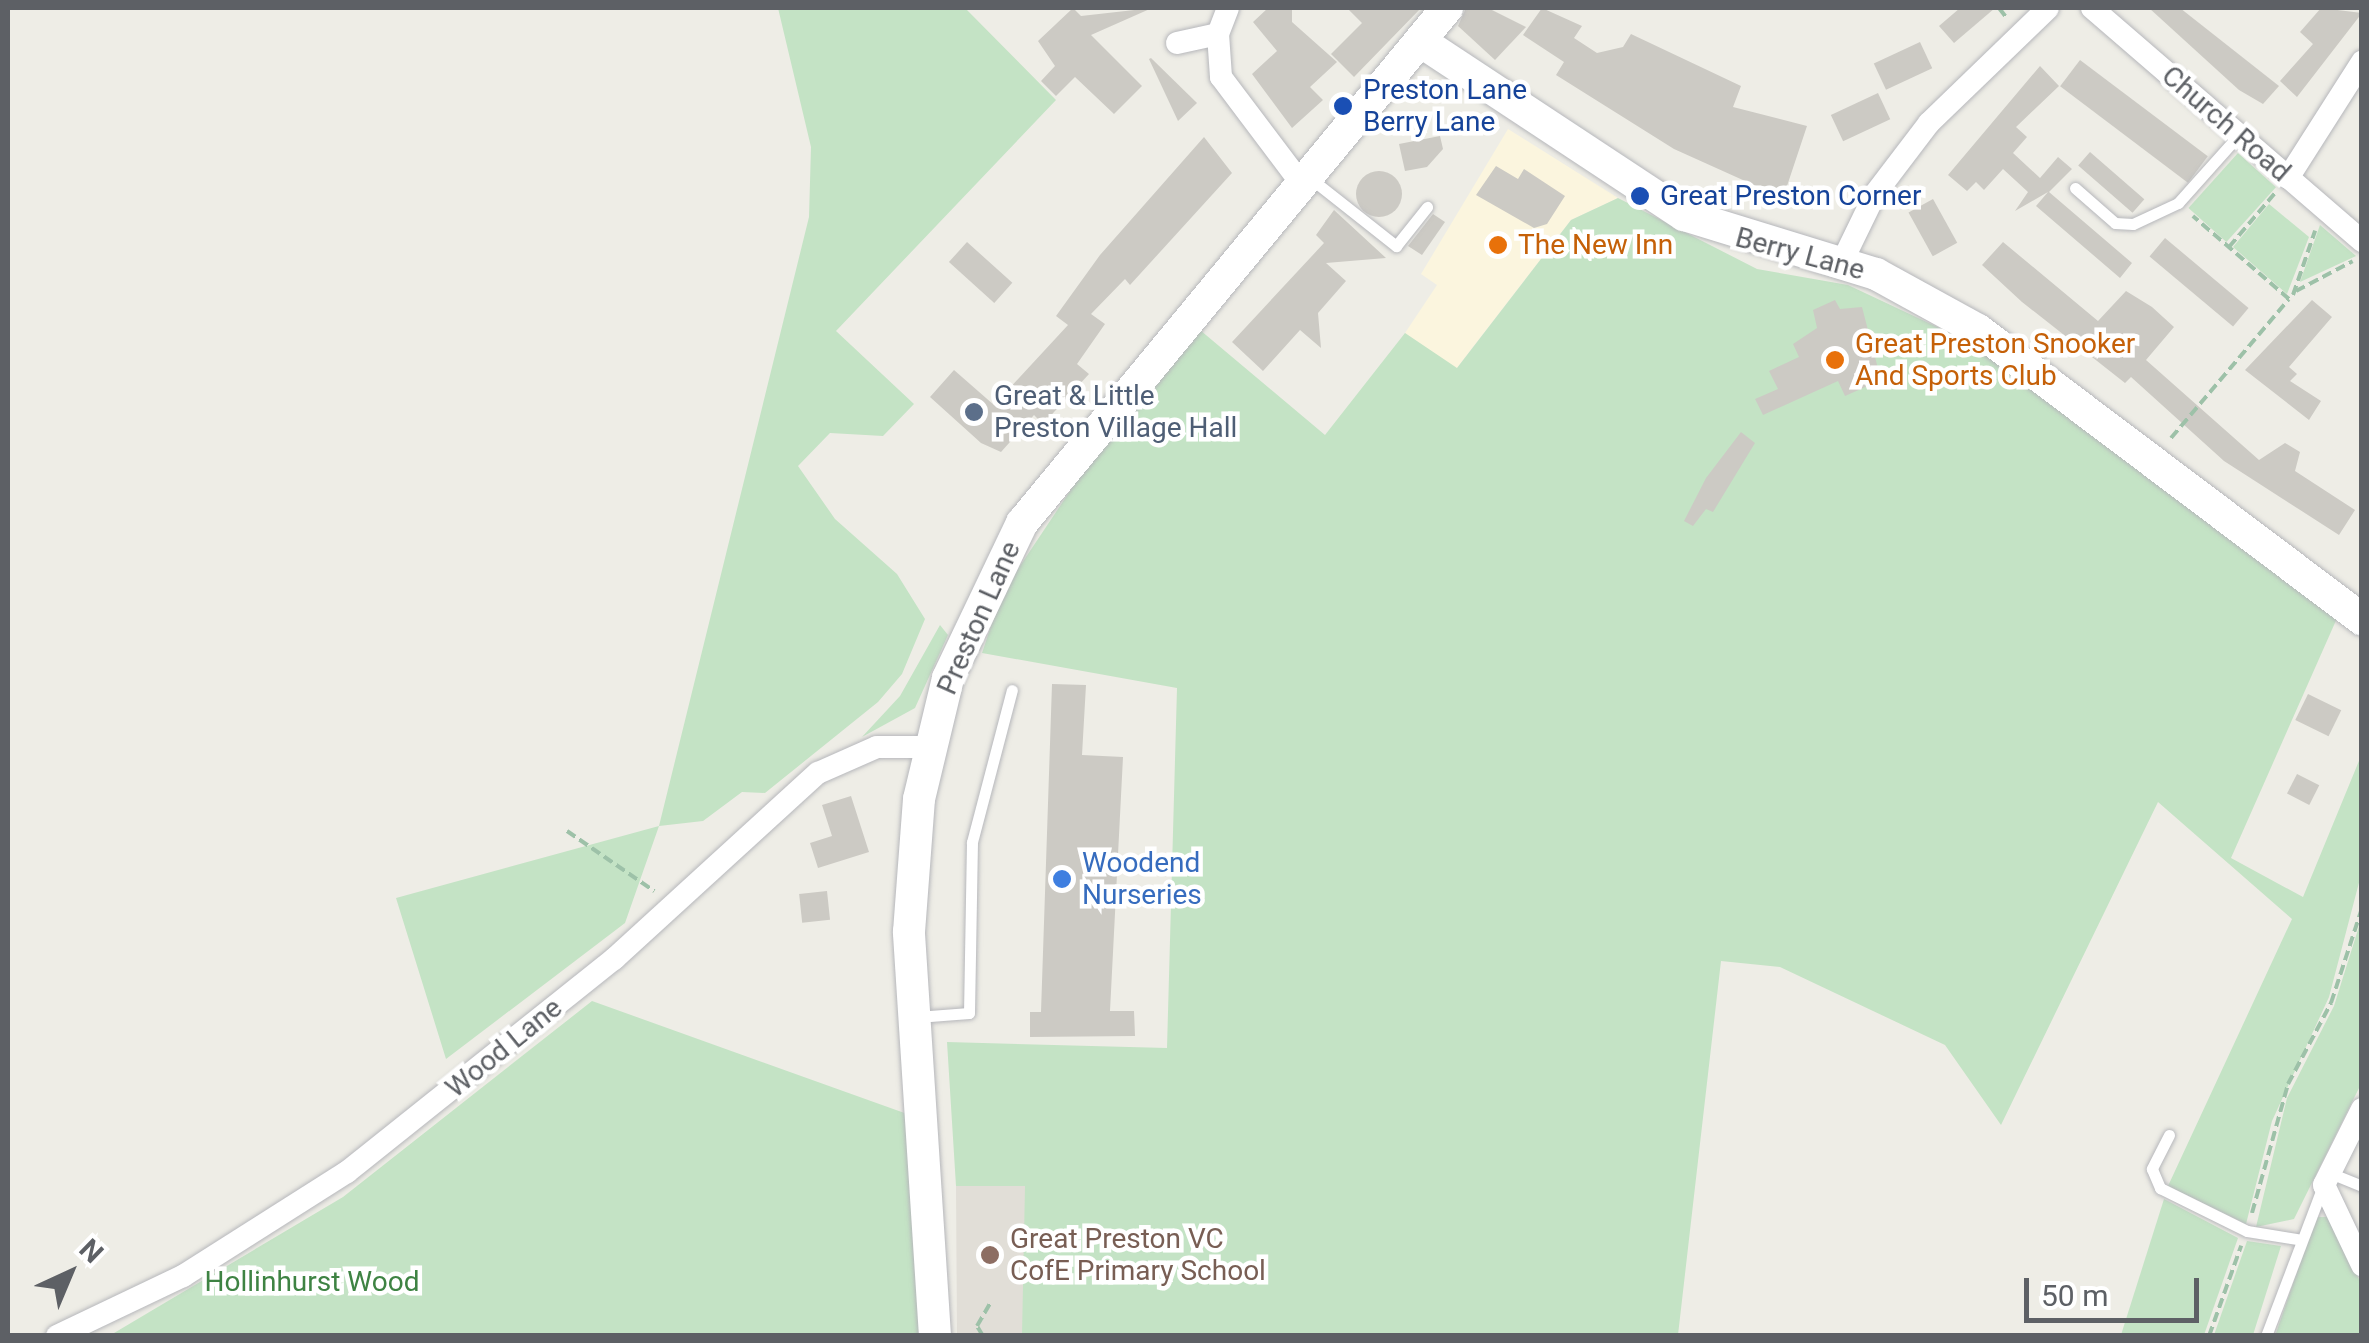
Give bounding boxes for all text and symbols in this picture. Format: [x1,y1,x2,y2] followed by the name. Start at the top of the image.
[2155,59,2297,189] street label: Church Road
[1363,73,1527,139] place label: Preston Lane Berry Lane
[1332,95,1354,117] marker: Preston Lane Berry Lane
[1660,179,1921,213] place label: Great Preston Corner
[1629,185,1651,207] marker: Great Preston Corner
[1732,221,1868,287] street label: Berry Lane
[1518,228,1673,262] place label: The New Inn
[1487,234,1509,256] marker: The New Inn
[1855,327,2135,393] place label: Great Preston Snooker And Sports Club
[1824,349,1846,371] marker: Great Preston Snooker And Sports Club
[994,379,1237,445] place label: Great & Little Preston Village Hall
[963,401,985,423] marker: Great & Little Preston Village Hall
[930,536,1028,700] street label: Preston Lane
[1082,846,1202,912] place label: Woodend Nurseries
[1051,868,1073,890] marker: Woodend Nurseries
[439,991,569,1105] street label: Wood Lane
[1010,1222,1266,1288] place label: Great Preston VC CofE Primary School
[20,1223,120,1323] north arrow
[73,1232,110,1270] text: N
[979,1244,1001,1266] marker: Great Preston VC CofE Primary School
[2029,1258,2204,1320] scale bar
[205,1265,419,1299] park label: Hollinhurst Wood
[2041,1278,2108,1313] text: 50 m

